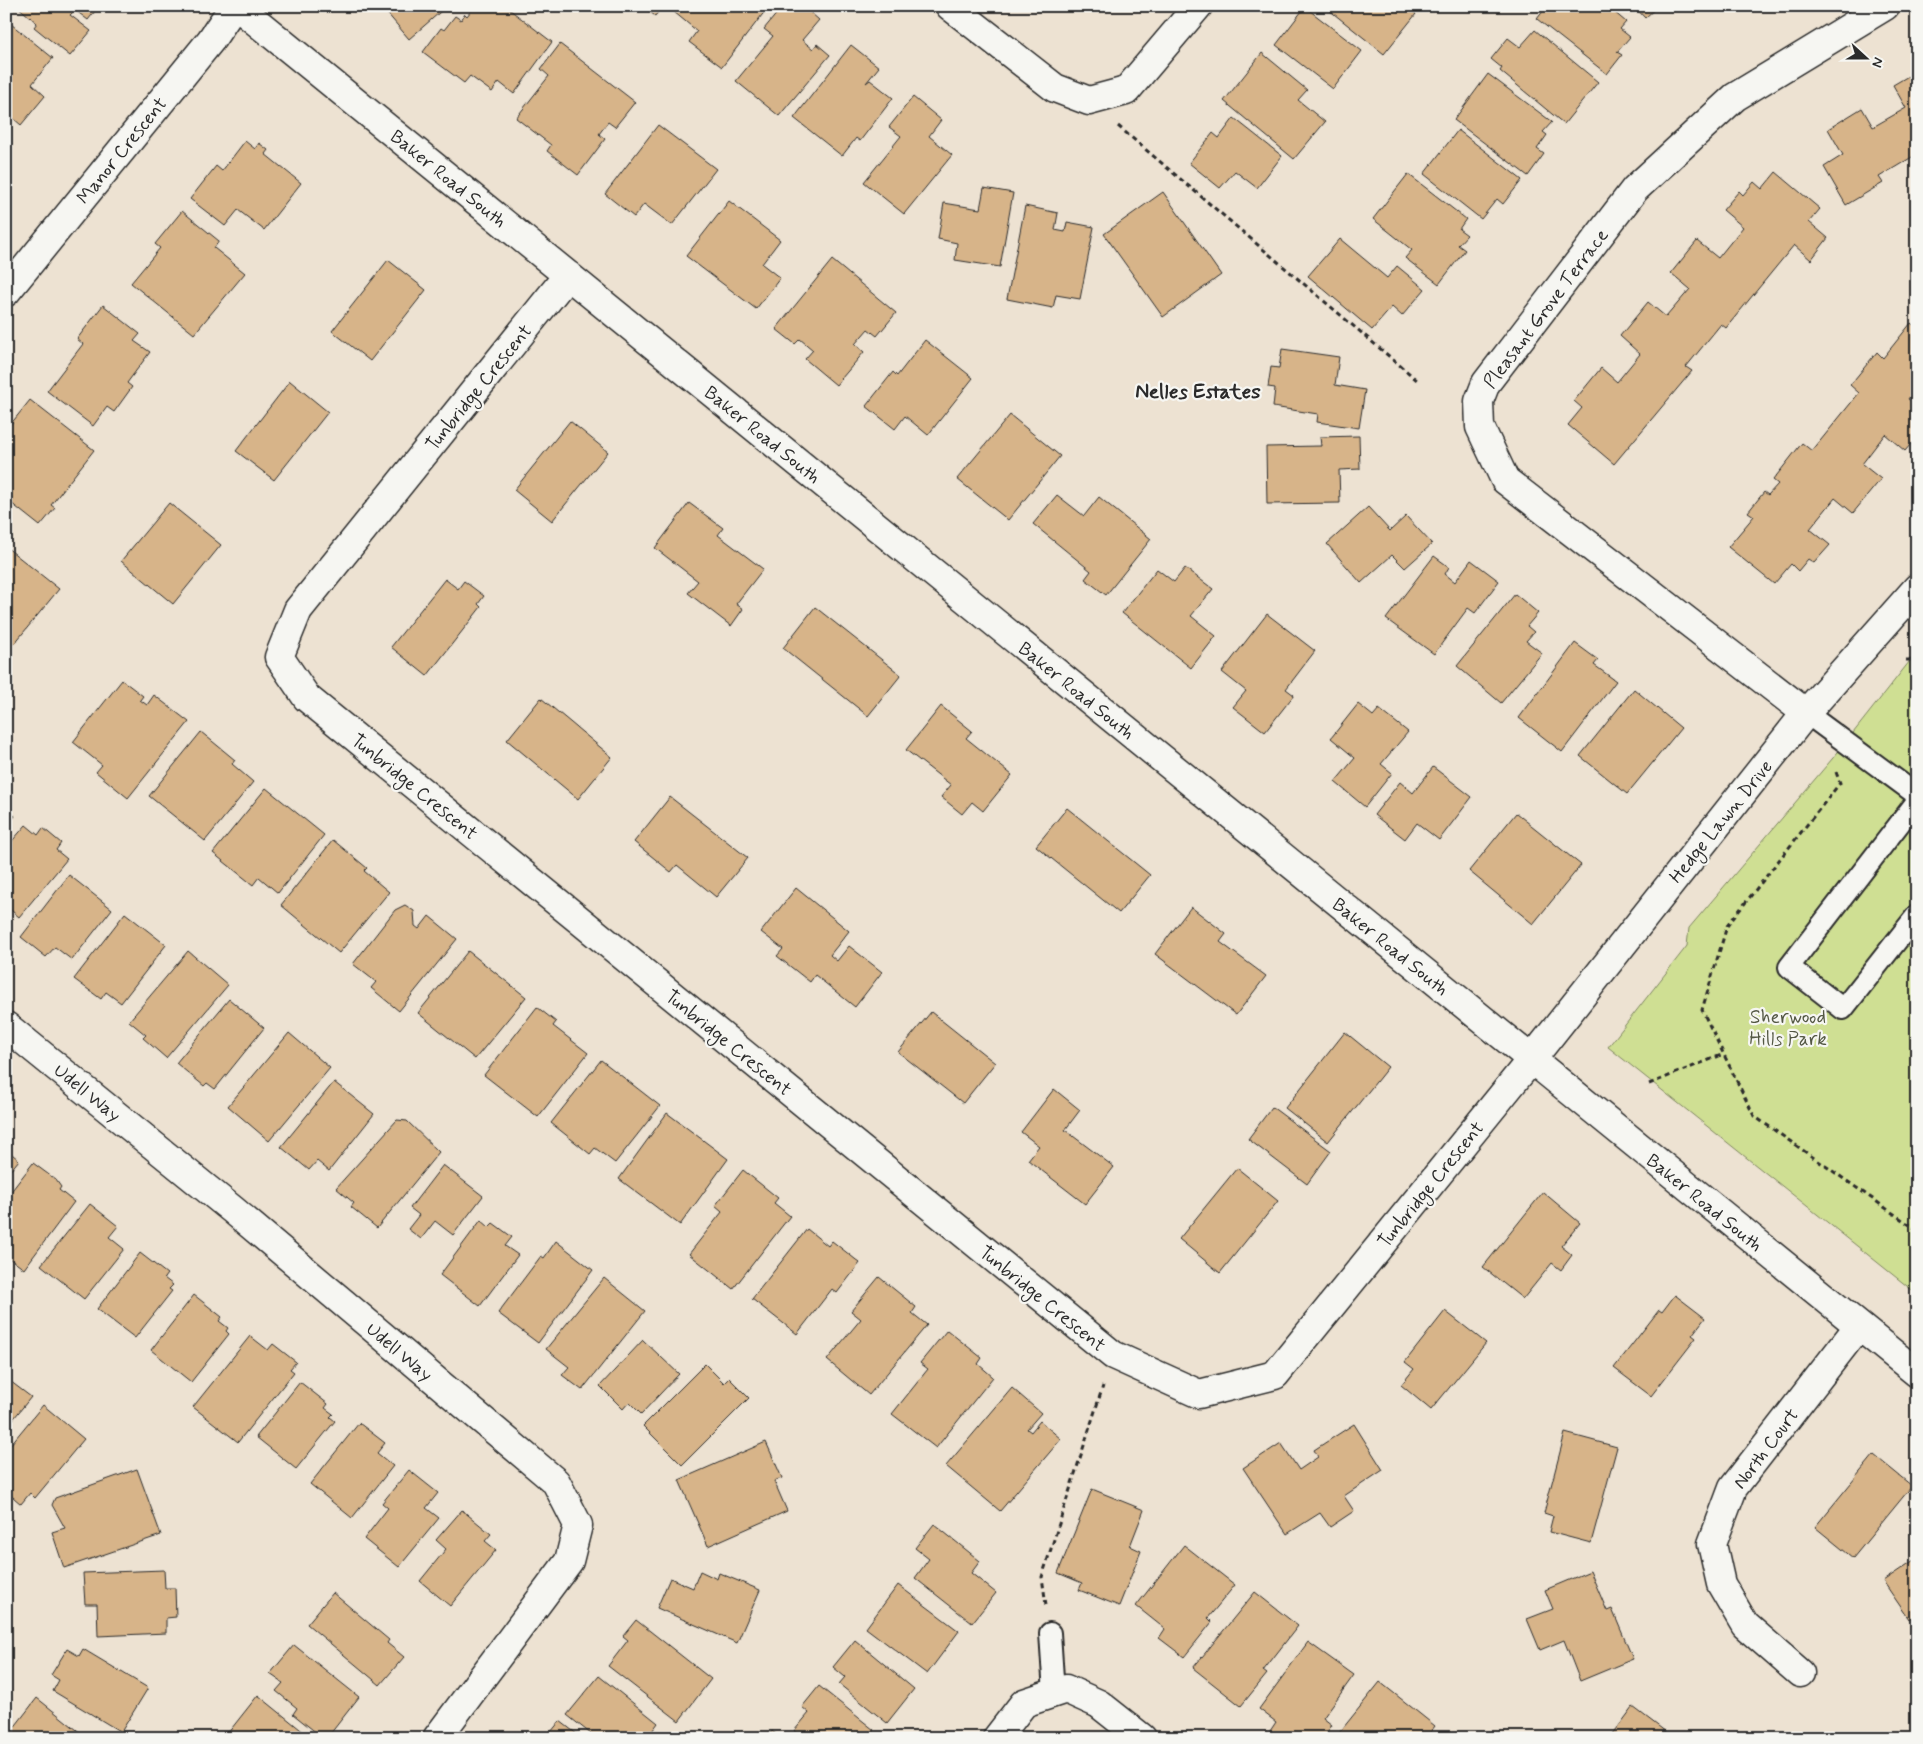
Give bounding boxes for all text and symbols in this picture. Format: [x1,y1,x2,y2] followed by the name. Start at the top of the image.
[1840,32,1890,82] north arrow
[1867,55,1887,70] text: N
[71,92,173,210] street label: Manor Crescent
[385,125,511,234] street label: Baker Road South
[1478,224,1614,394] street label: Pleasant Grove Terrace
[420,319,540,458] street label: Tunbridge Crescent
[1135,378,1261,406] district label: Nelles Estates
[699,381,825,490] street label: Baker Road South
[1013,637,1139,746] street label: Baker Road South
[344,728,483,848] street label: Tunbridge Crescent
[1664,755,1780,890] street label: Hedge Lawn Drive
[1327,893,1453,1002] street label: Baker Road South
[658,984,797,1104] street label: Tunbridge Crescent
[1749,1005,1827,1052] park label: Sherwood Hills Park
[48,1058,126,1128] street label: Udell Way
[1372,1116,1492,1255] street label: Tunbridge Crescent
[1641,1149,1767,1258] street label: Baker Road South
[972,1240,1111,1360] street label: Tunbridge Crescent
[360,1317,438,1387] street label: Udell Way
[1728,1403,1805,1494] street label: North Court

